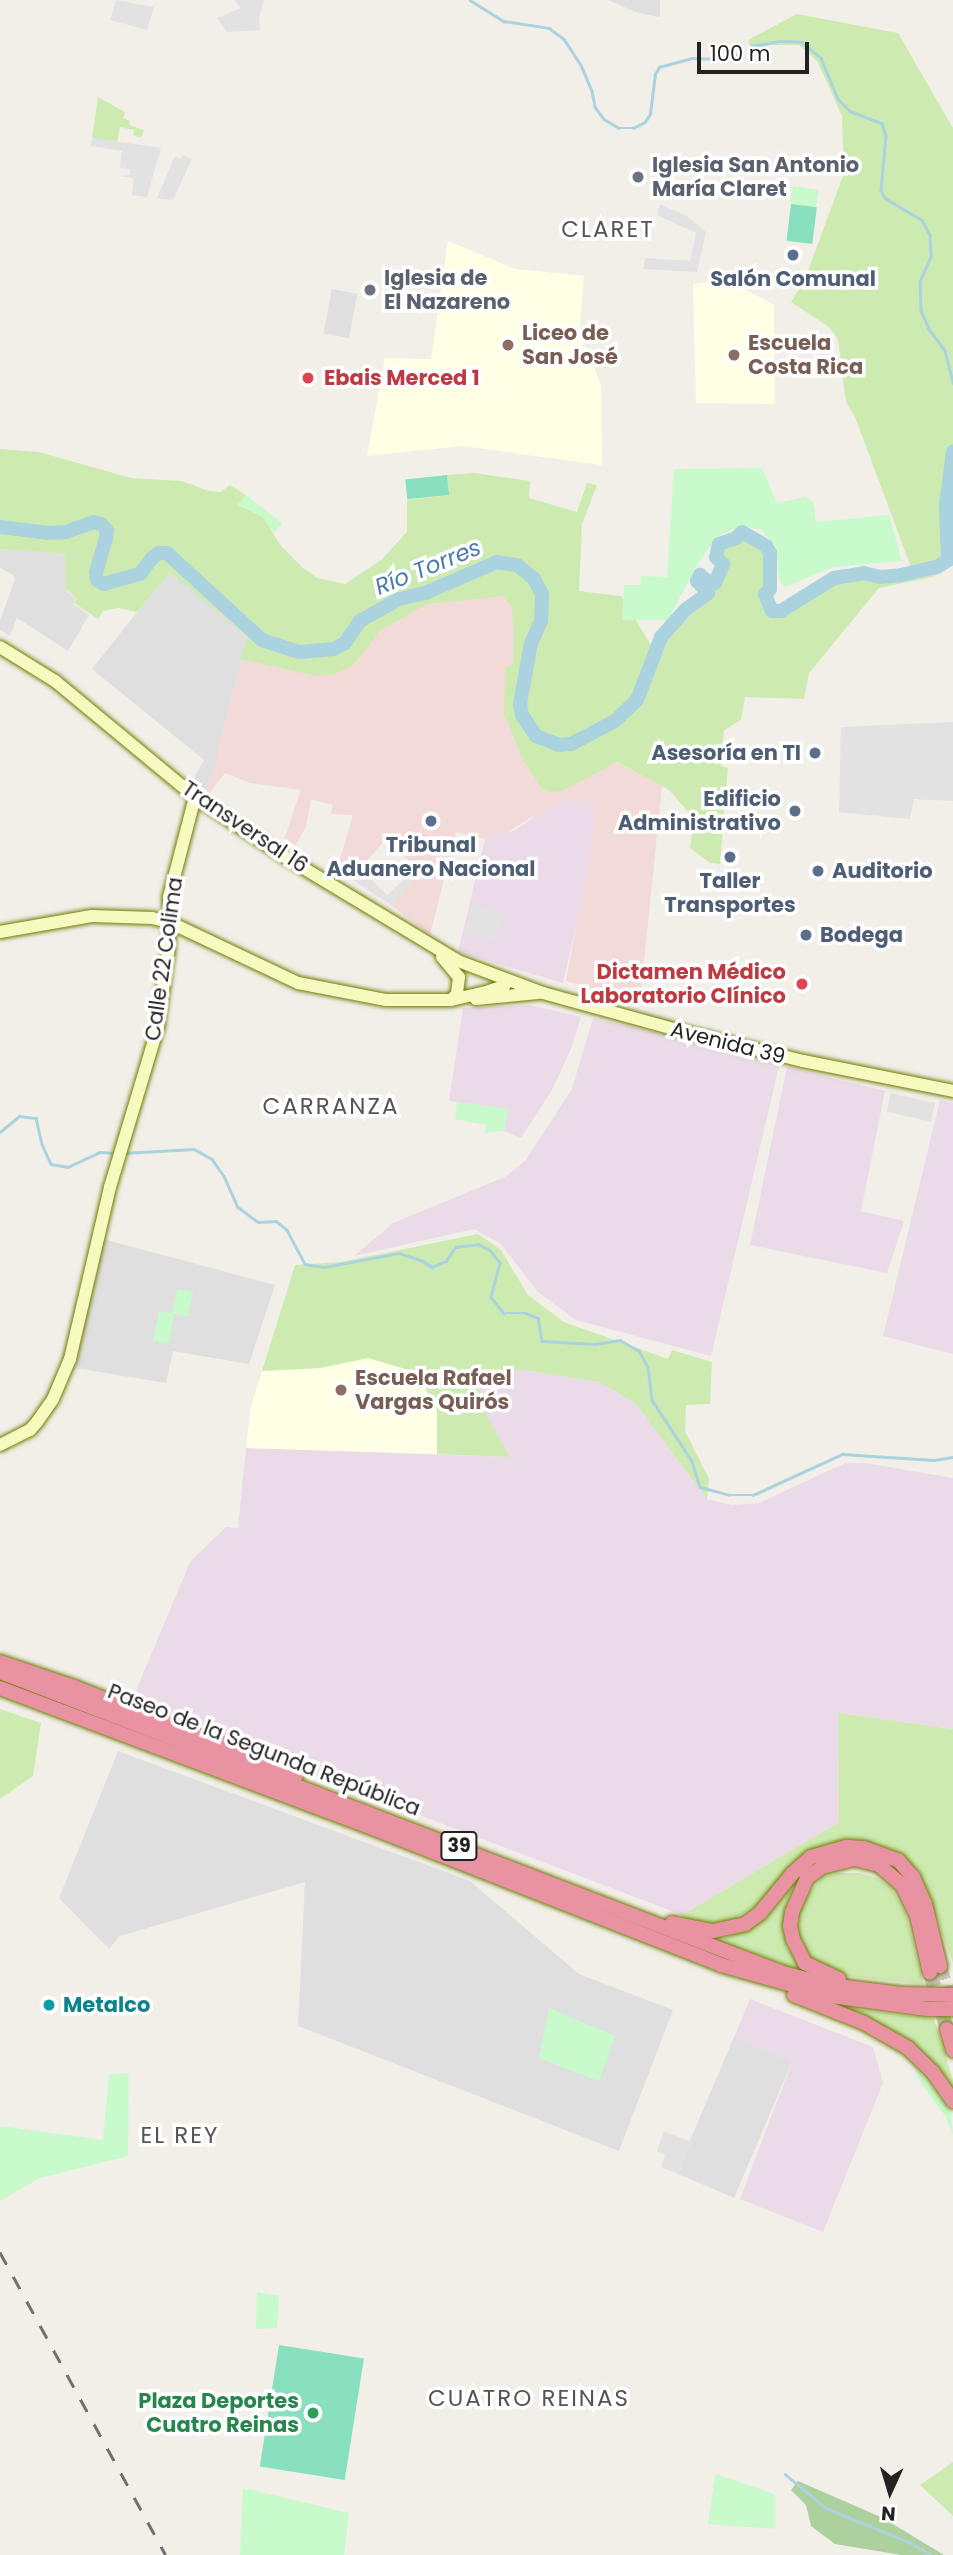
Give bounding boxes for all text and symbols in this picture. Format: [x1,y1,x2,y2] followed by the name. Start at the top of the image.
[701,28,813,72] scale bar
[710,39,770,68] text: 100 m
[652,152,859,202] place label: Iglesia San Antonio María Claret
[630,169,646,185] marker: Iglesia San Antonio María Claret
[562,215,654,243] district label: CLARET
[785,247,801,263] marker: Salón Comunal
[384,265,510,315] place label: Iglesia de El Nazareno
[710,266,876,292] place label: Salón Comunal
[362,282,378,298] marker: Iglesia de El Nazareno
[522,320,618,370] place label: Liceo de San José
[748,330,863,380] place label: Escuela Costa Rica
[500,337,516,353] marker: Liceo de San José
[726,347,742,363] marker: Escuela Costa Rica
[324,365,480,391] place label: Ebais Merced 1
[298,368,318,388] marker: Ebais Merced 1
[371,533,485,601] water label: Río Torres
[651,740,801,766] place label: Asesoría en TI
[807,745,823,761] marker: Asesoría en TI
[177,776,313,878] street label: Transversal 16
[618,786,781,836] place label: Edificio Administrativo
[787,803,803,819] marker: Edificio Administrativo
[423,813,439,829] marker: Tribunal Aduanero Nacional
[327,832,535,882] place label: Tribunal Aduanero Nacional
[722,849,738,865] marker: Taller Transportes
[832,858,933,884] place label: Auditorio
[810,863,826,879] marker: Auditorio
[664,868,796,918] place label: Taller Transportes
[140,876,188,1042] street label: Calle 22 Colima
[820,922,903,948] place label: Bodega
[798,927,814,943] marker: Bodega
[581,959,786,1009] place label: Dictamen Médico Laboratorio Clínico
[792,974,812,994] marker: Dictamen Médico Laboratorio Clínico
[668,1017,788,1069] street label: Avenida 39
[264,1092,398,1120] district label: CARRANZA
[355,1365,512,1415] place label: Escuela Rafael Vargas Quirós
[333,1382,349,1398] marker: Escuela Rafael Vargas Quirós
[104,1679,424,1821] street label: Paseo de la Segunda República
[440,1830,478,1862] road number: 39
[63,1992,150,2018] place label: Metalco
[41,1997,57,2013] marker: Metalco
[141,2121,219,2149] district label: EL REY
[430,2384,628,2412] district label: CUATRO REINAS
[138,2388,299,2438] place label: Plaza Deportes Cuatro Reinas
[305,2405,321,2421] marker: Plaza Deportes Cuatro Reinas
[855,2457,925,2527] north arrow
[880,2499,897,2527] text: N

